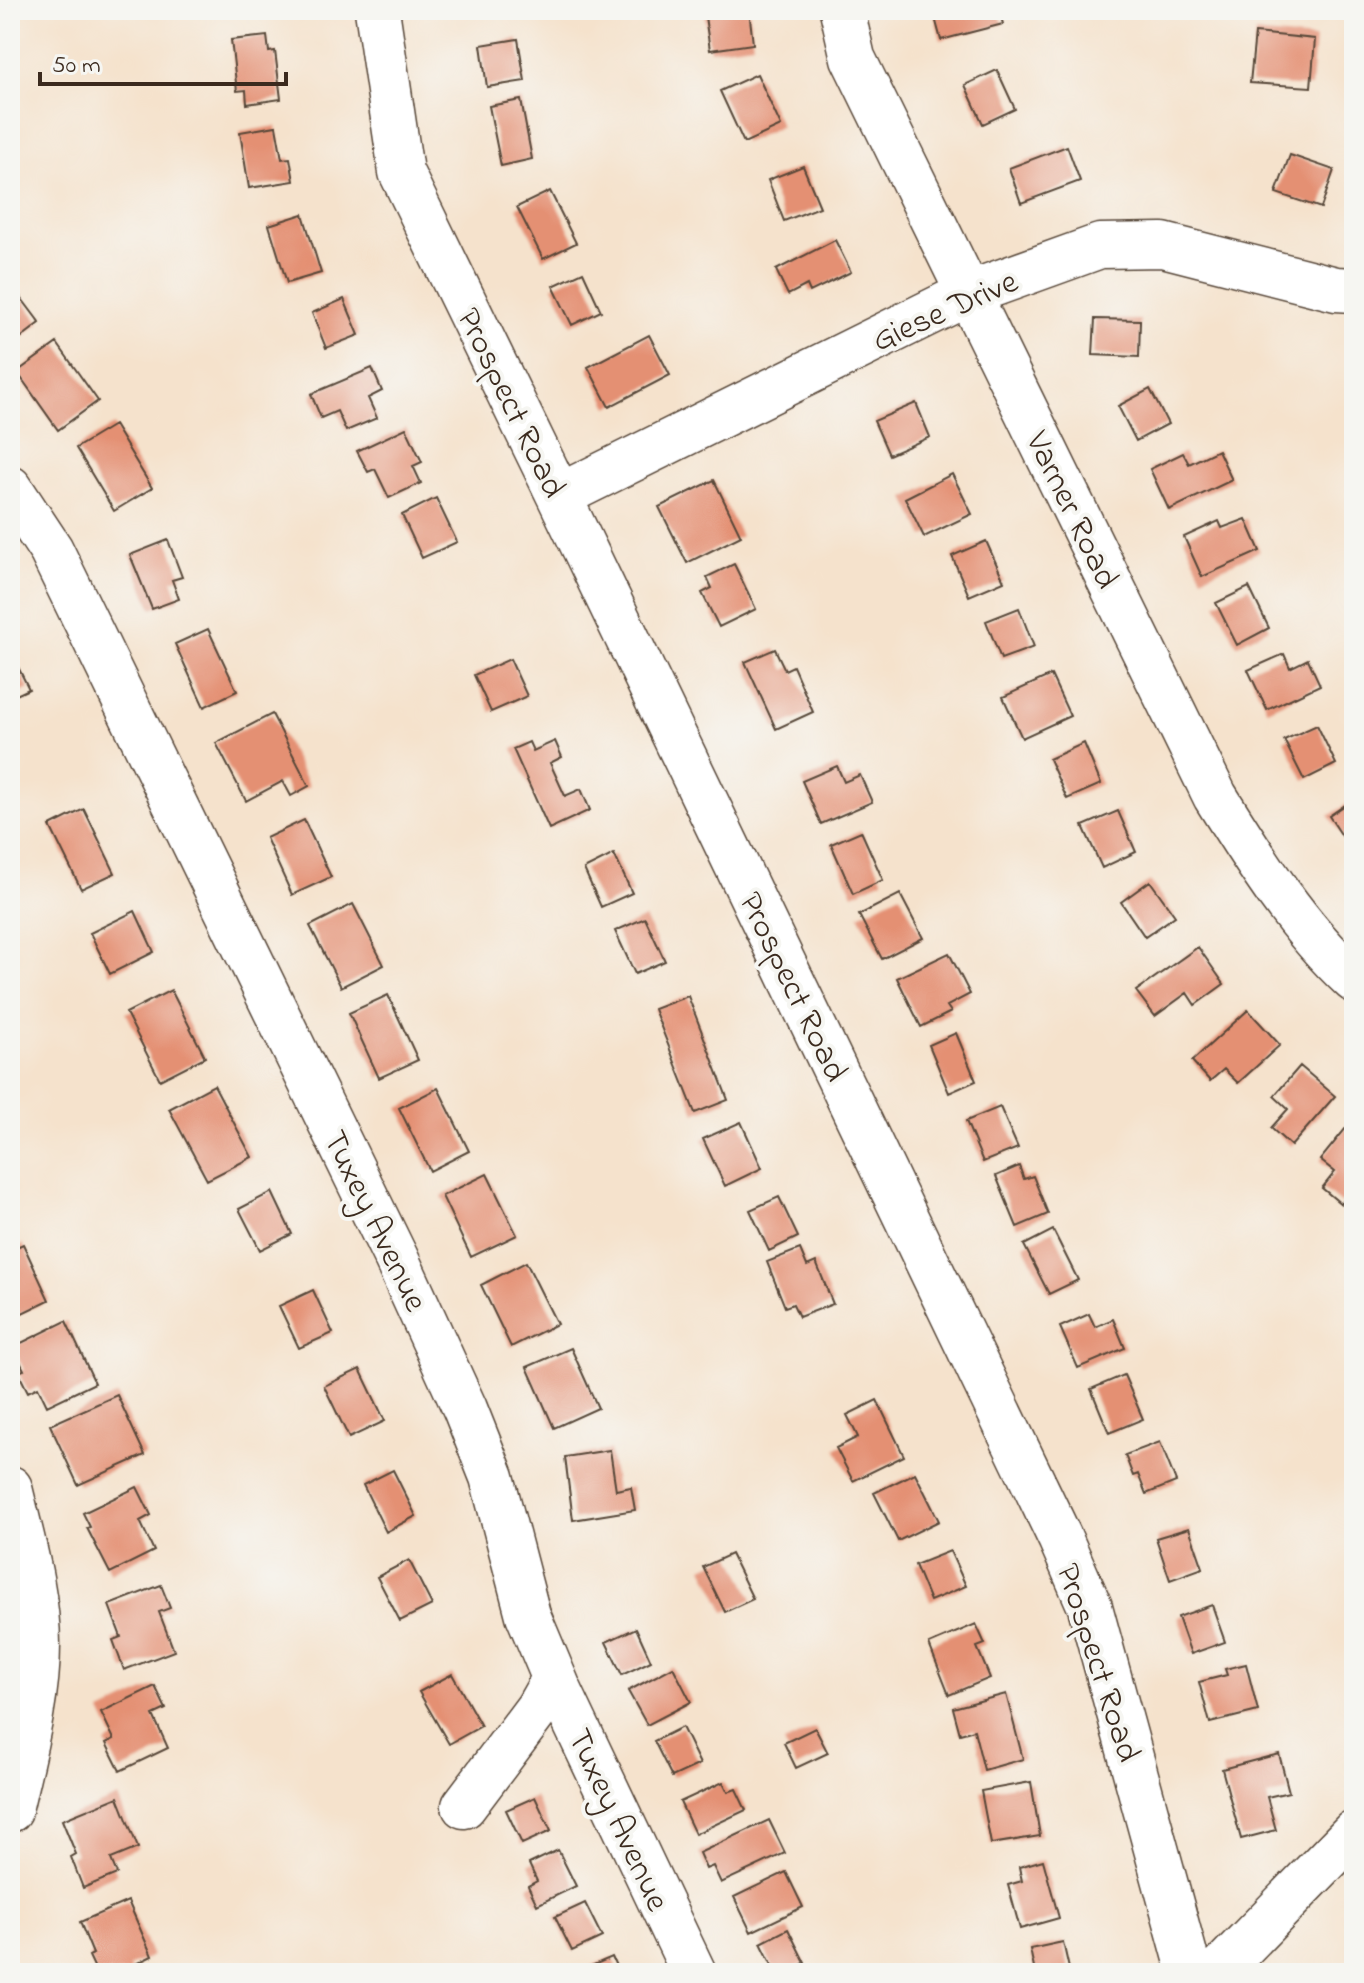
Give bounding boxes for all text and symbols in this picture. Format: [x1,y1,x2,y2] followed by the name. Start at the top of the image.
[40,36,286,86] scale bar
[52,49,101,84] text: 50 m
[865,258,1027,367] street label: Giese Drive
[442,300,577,507] street label: Prospect Road
[1010,423,1130,598] street label: Varner Road
[724,884,859,1091] street label: Prospect Road
[308,1123,439,1322] street label: Tuxey Avenue
[1041,1558,1152,1769] street label: Prospect Road
[552,1721,681,1921] street label: Tuxey Avenue

